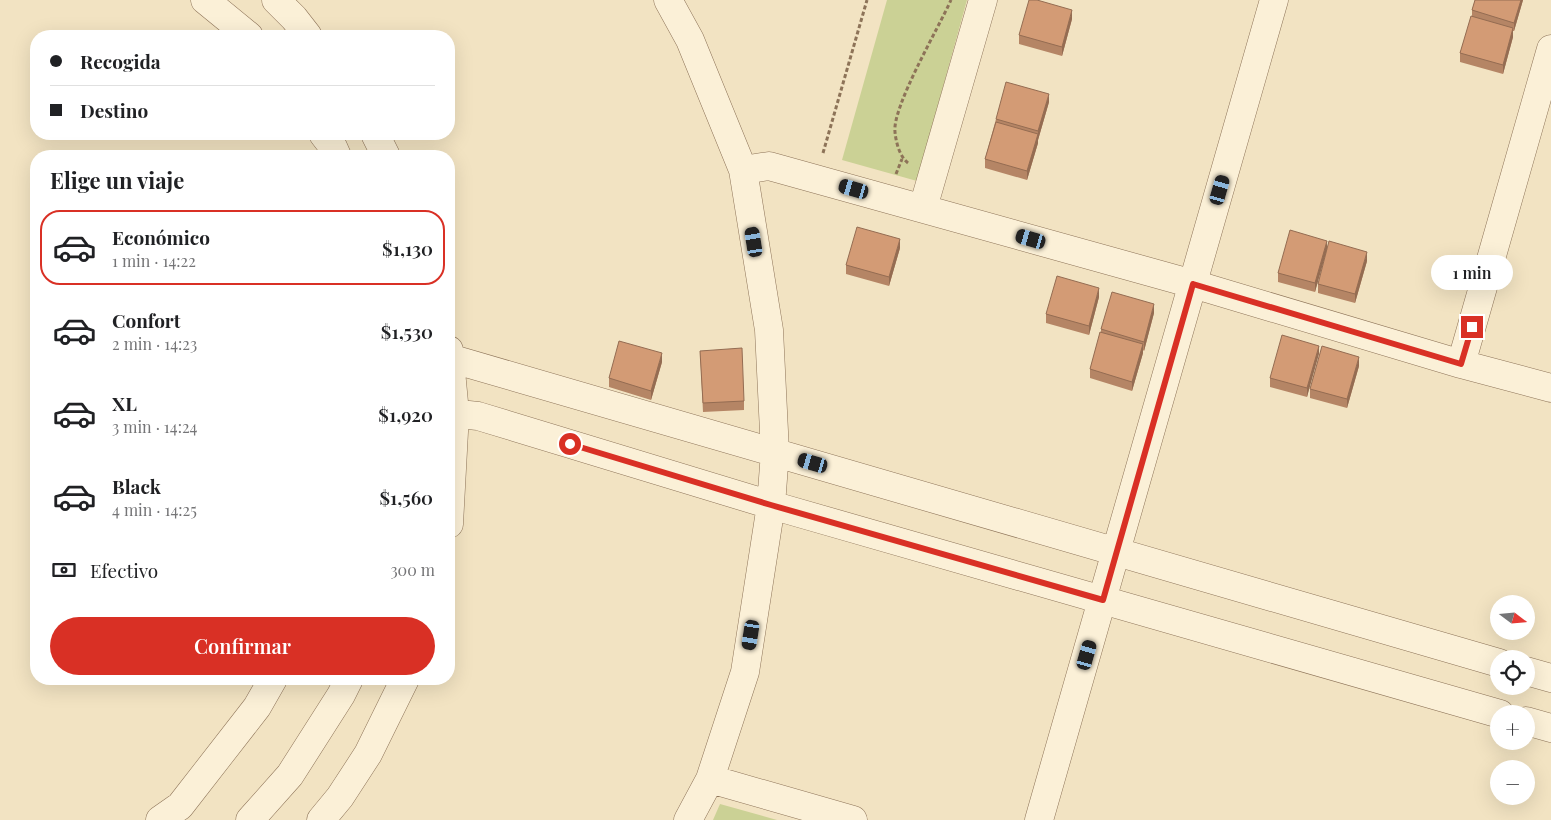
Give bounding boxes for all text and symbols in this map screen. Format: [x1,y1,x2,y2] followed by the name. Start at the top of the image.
[80,48,161,74] text: Recogida
[80,97,148,123] text: Destino
[50,165,184,195] text: Elige un viaje
[1208,174,1231,206] car
[837,178,870,200] car
[112,224,210,250] text: Económico
[52,225,97,270] icon: car
[744,226,763,258] car
[1014,228,1047,250] car
[382,235,433,261] text: $1,130
[112,250,196,271] text: 1 min · 14:22
[1431,255,1513,290] callout: 1 min
[1453,262,1491,283] text: 1 min
[112,307,180,333] text: Confort
[52,308,97,353] icon: car
[1461,316,1483,338] route end
[381,318,433,344] text: $1,530
[112,333,197,354] text: 2 min · 14:23
[112,390,137,416] text: XL
[52,391,97,436] icon: car
[378,401,433,427] text: $1,920
[112,416,198,437] text: 3 min · 14:24
[559,433,581,455] route start
[796,452,829,474] car
[112,473,161,499] text: Black
[52,474,97,519] icon: car
[379,484,433,510] text: $1,560
[112,499,197,520] text: 4 min · 14:25
[50,556,78,584] icon: cash
[90,557,158,583] text: Efectivo
[390,559,435,580] text: 300 m
[1490,595,1535,640] north arrow
[1490,595,1535,805] map controls
[50,617,435,675] button: Confirmar
[741,619,760,651] car
[1075,639,1098,671] car
[1490,650,1535,695] button: locate
[1490,705,1535,750] button: +
[1490,760,1535,805] button: −

